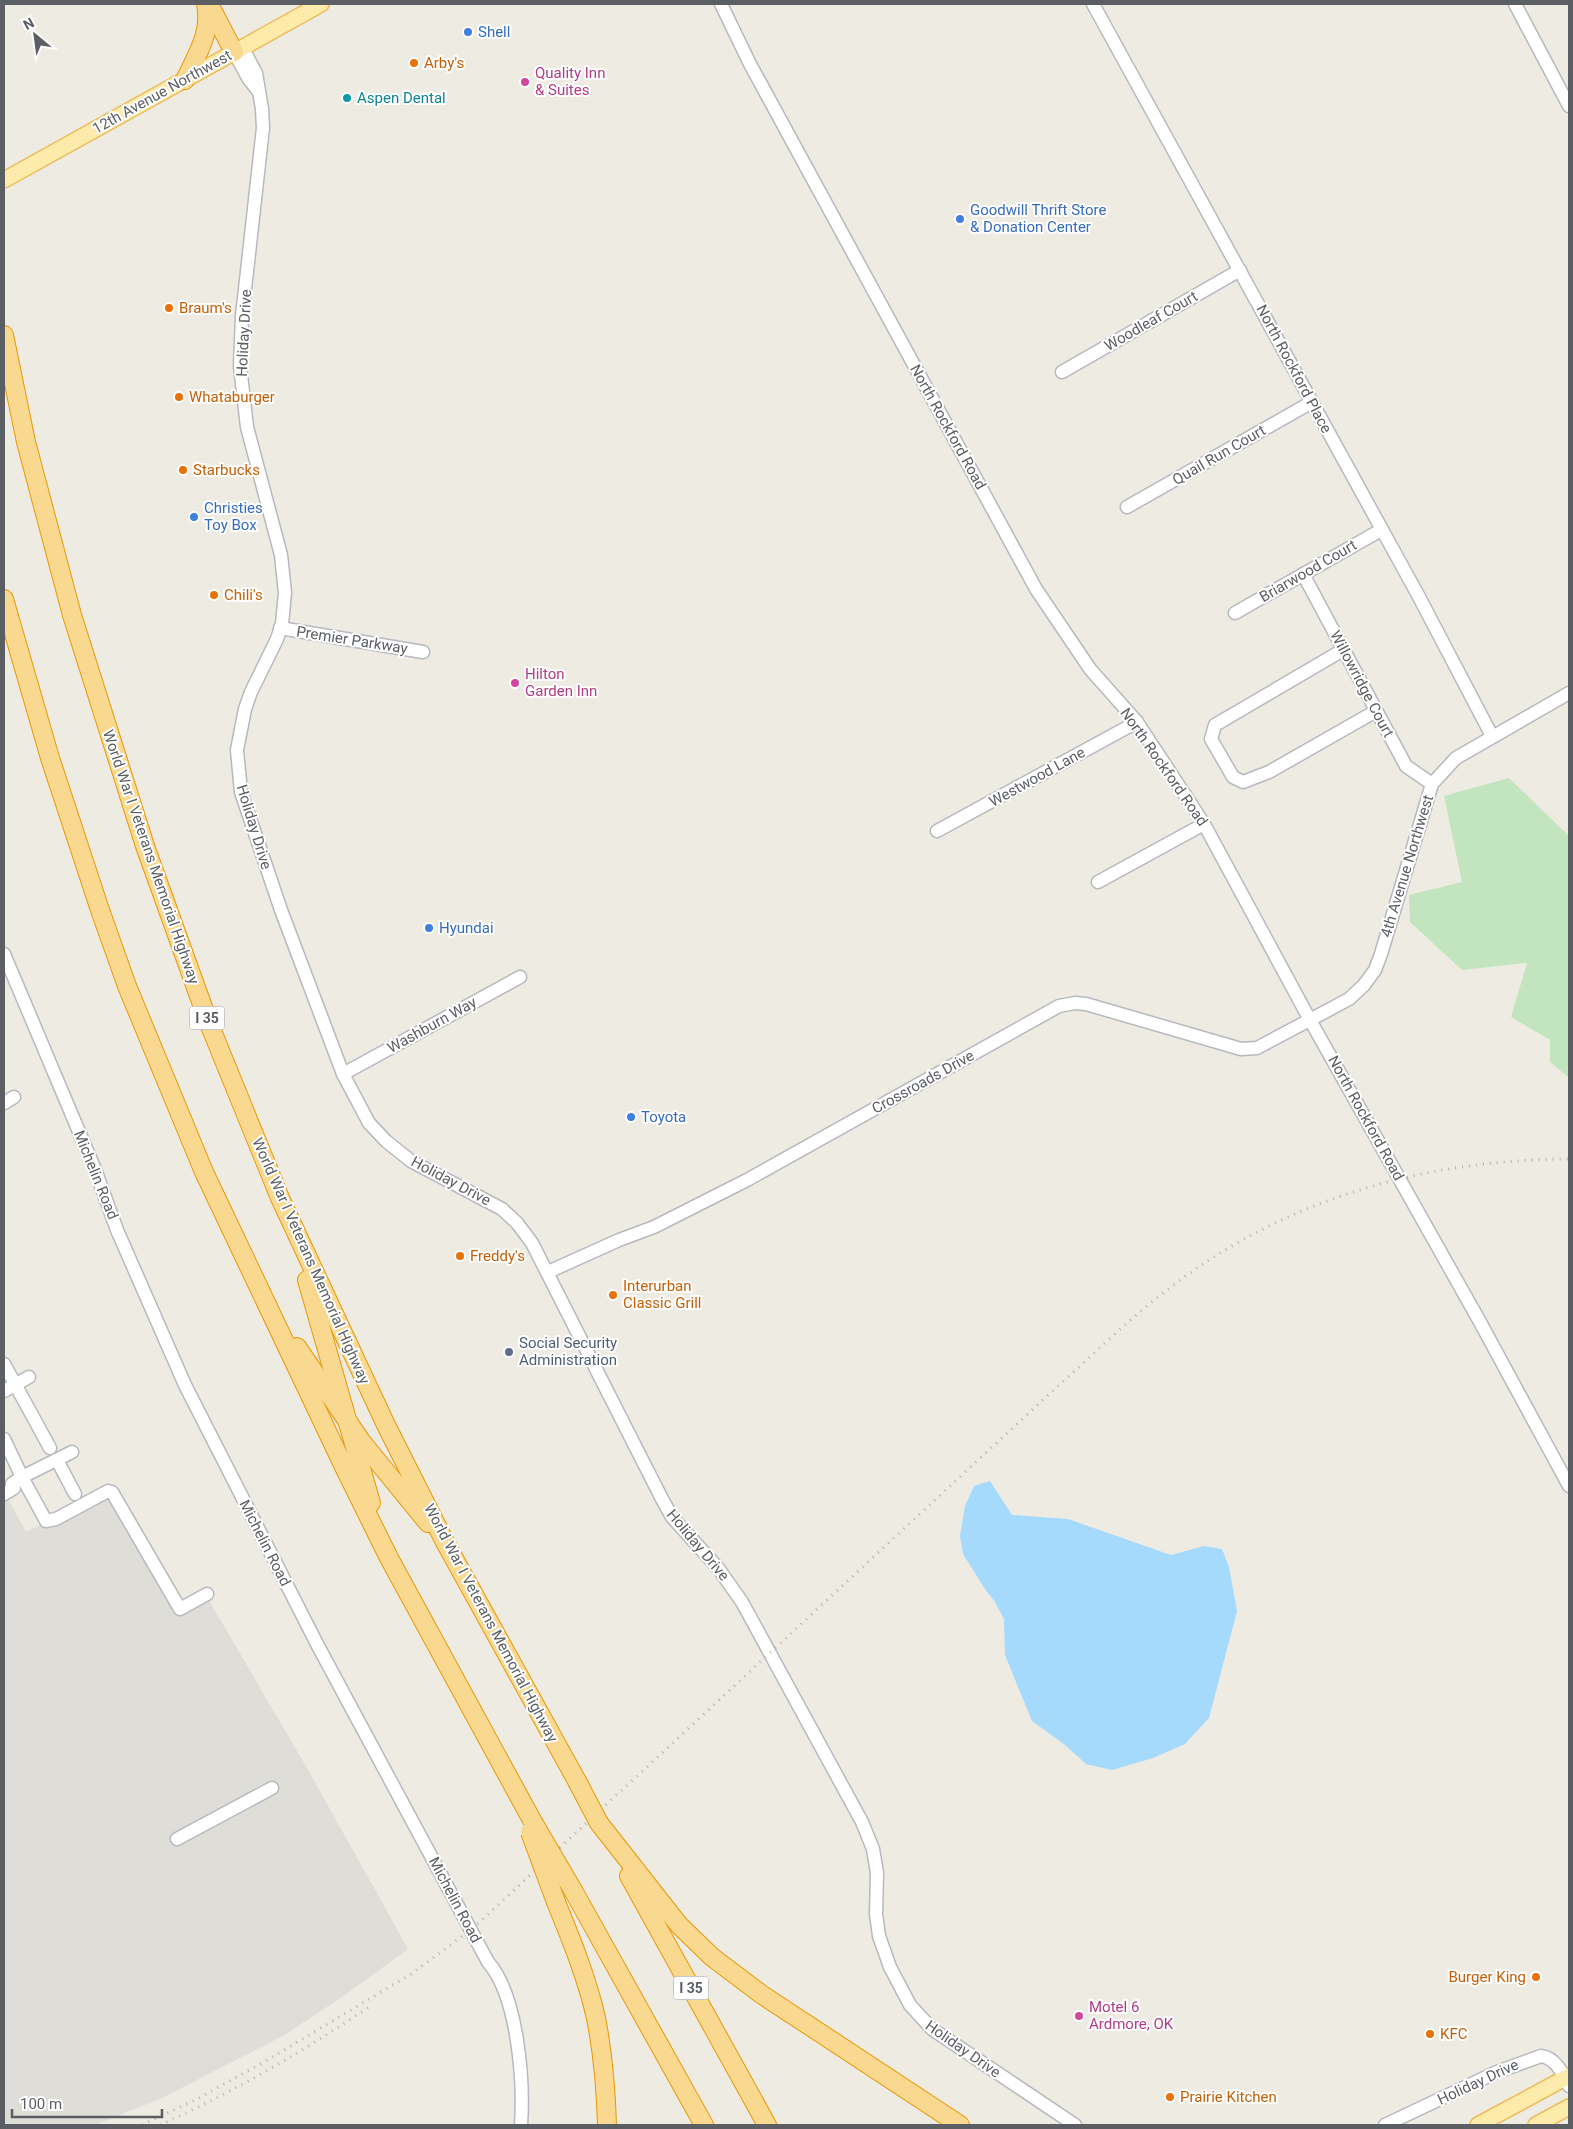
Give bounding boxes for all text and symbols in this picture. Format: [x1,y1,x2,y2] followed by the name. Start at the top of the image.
[10,10,60,60] north arrow
[20,14,37,33] text: N
[478,23,510,41] place label: Shell
[462,26,474,38] marker: Shell
[89,46,235,138] street label: 12th Avenue Northwest
[424,54,464,72] place label: Arby's
[408,57,420,69] marker: Arby's
[535,64,605,99] place label: Quality Inn & Suites
[519,76,531,88] marker: Quality Inn & Suites
[357,89,446,107] place label: Aspen Dental
[341,92,353,104] marker: Aspen Dental
[970,201,1106,236] place label: Goodwill Thrift Store & Donation Center
[954,213,966,225] marker: Goodwill Thrift Store & Donation Center
[1101,287,1201,355] street label: Woodleaf Court
[233,289,255,377] street label: Holiday Drive
[179,299,232,317] place label: Braum's
[163,302,175,314] marker: Braum's
[1253,302,1335,436] street label: North Rockford Place
[906,361,990,493] street label: North Rockford Road
[189,388,275,406] place label: Whataburger
[173,391,185,403] marker: Whataburger
[1169,421,1269,489] street label: Quail Run Court
[193,461,260,479] place label: Starbucks
[177,464,189,476] marker: Starbucks
[204,499,263,534] place label: Christies Toy Box
[188,511,200,523] marker: Christies Toy Box
[1256,536,1360,606] street label: Briarwood Court
[224,586,263,604] place label: Chili's
[208,589,220,601] marker: Chili's
[295,622,409,658] street label: Premier Parkway
[1326,628,1398,741] street label: Willowridge Court
[525,665,597,700] place label: Hilton Garden Inn
[509,677,521,689] marker: Hilton Garden Inn
[1116,704,1212,830] street label: North Rockford Road
[99,728,203,986] street label: World War I Veterans Memorial Highway
[986,743,1088,811] street label: Westwood Lane
[233,782,275,872] street label: Holiday Drive
[1377,793,1437,939] street label: 4th Avenue Northwest
[439,919,494,937] place label: Hyundai
[423,922,435,934] marker: Hyundai
[384,993,480,1057] street label: Washburn Way
[190,1006,224,1030] road number: I 35
[869,1046,977,1118] street label: Crossroads Drive
[1324,1052,1408,1184] street label: North Rockford Road
[641,1108,686,1126] place label: Toyota
[625,1111,637,1123] marker: Toyota
[70,1128,122,1222] street label: Michelin Road
[248,1135,374,1387] street label: World War I Veterans Memorial Highway
[408,1152,494,1210] street label: Holiday Drive
[470,1247,525,1265] place label: Freddy's
[454,1250,466,1262] marker: Freddy's
[623,1277,702,1312] place label: Interurban Classic Grill
[607,1289,619,1301] marker: Interurban Classic Grill
[519,1334,617,1369] place label: Social Security Administration
[503,1346,515,1358] marker: Social Security Administration
[236,1497,294,1589] street label: Michelin Road
[420,1501,562,1745] street label: World War I Veterans Memorial Highway
[663,1506,733,1584] street label: Holiday Drive
[425,1854,485,1946] street label: Michelin Road
[1448,1968,1526,1986] place label: Burger King
[1530,1971,1542,1983] marker: Burger King
[674,1976,708,2000] road number: I 35
[1089,1998,1174,2033] place label: Motel 6 Ardmore, OK
[1073,2010,1085,2022] marker: Motel 6 Ardmore, OK
[922,2017,1004,2082] street label: Holiday Drive
[1440,2025,1468,2043] place label: KFC
[1424,2028,1436,2040] marker: KFC
[1435,2055,1522,2109] street label: Holiday Drive
[12,2086,162,2118] scale bar
[1180,2088,1277,2106] place label: Prairie Kitchen
[1164,2091,1176,2103] marker: Prairie Kitchen
[20,2095,62,2113] text: 100 m

